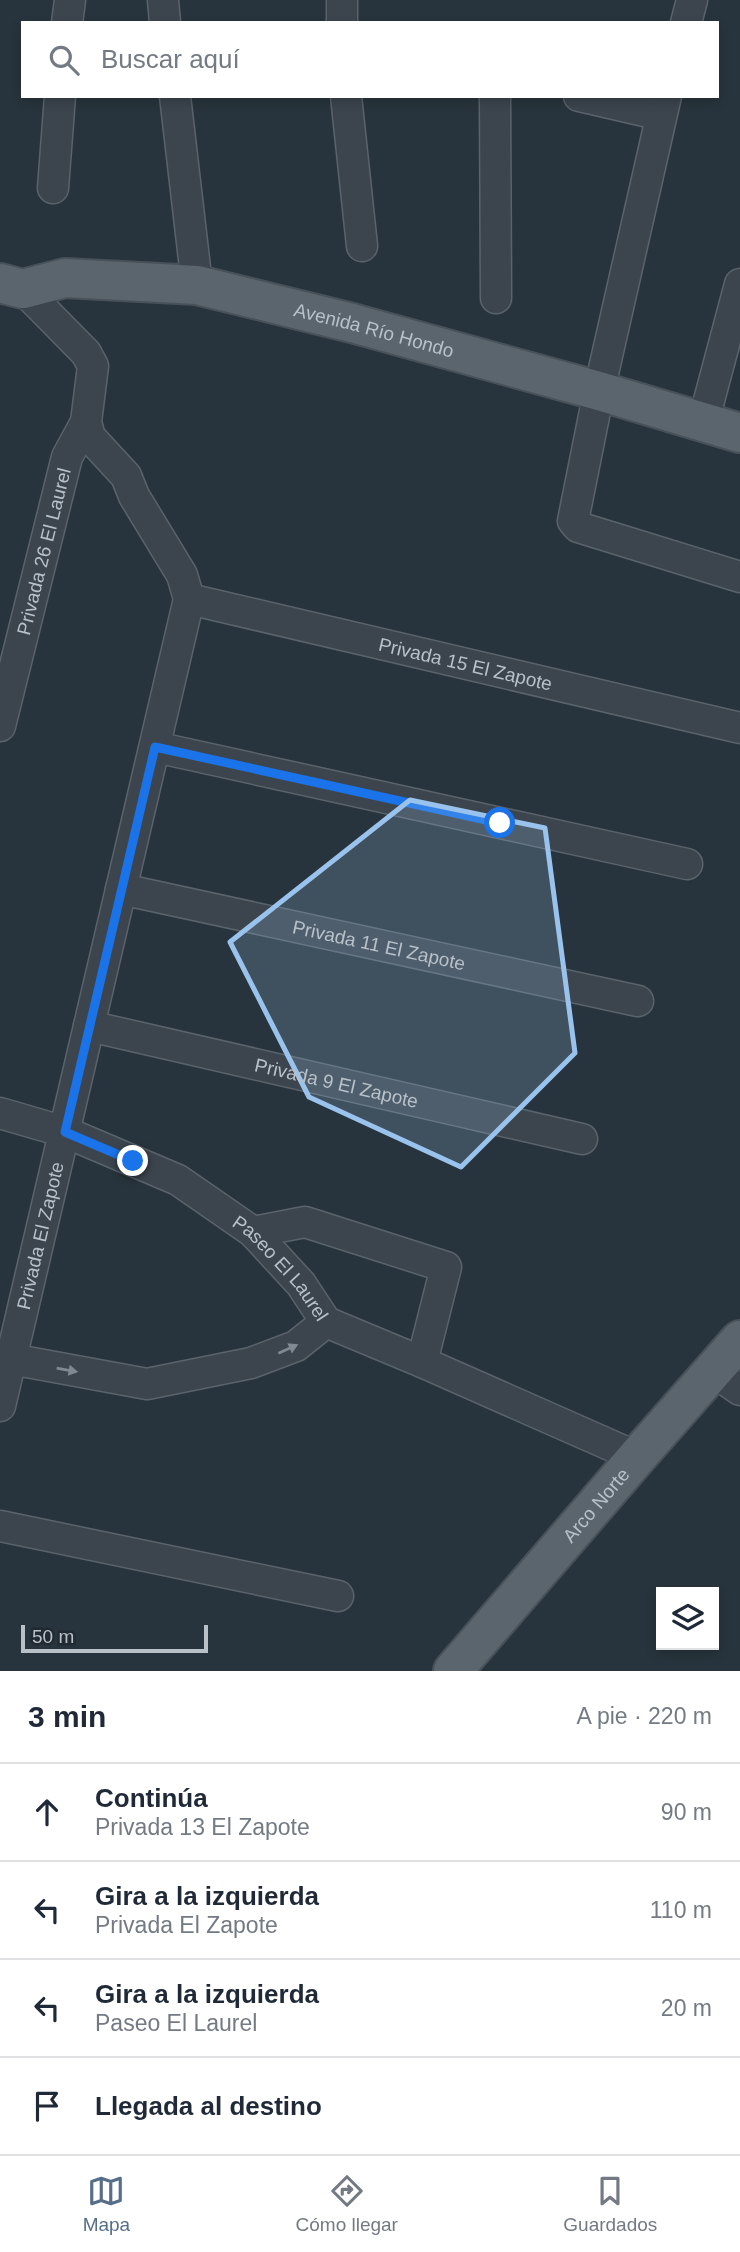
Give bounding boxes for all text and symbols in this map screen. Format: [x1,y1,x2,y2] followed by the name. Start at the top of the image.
[21,21,719,98] search box
[45,41,83,79] icon: search
[101,44,240,74] text: Buscar aquí
[292,299,456,362] street label: Avenida Río Hondo
[13,466,75,637] street label: Privada 26 El Laurel
[377,634,554,695] street label: Privada 15 El Zapote
[484,807,515,838] route start
[291,916,467,974] street label: Privada 11 El Zapote
[253,1054,420,1112] street label: Privada 9 El Zapote
[117,1145,148,1176] route end
[13,1160,68,1312] street label: Privada El Zapote
[229,1211,332,1325] street label: Paseo El Laurel
[278,1343,299,1354] one-way arrow
[56,1365,78,1376] one-way arrow
[559,1464,634,1547] street label: Arco Norte
[656,1587,719,1650] map controls
[656,1587,719,1650] button: layers
[21,1622,208,1654] scale bar
[32,1626,74,1647] text: 50 m
[28,1700,106,1733] text: 3 min
[576,1703,712,1729] text: A pie · 220 m
[95,1783,208,1813] text: Continúa
[28,1793,66,1831] icon: ahead
[661,1799,712,1825] text: 90 m
[95,1814,310,1840] text: Privada 13 El Zapote
[95,1881,319,1911] text: Gira a la izquierda
[28,1891,66,1929] icon: left
[650,1897,712,1923] text: 110 m
[95,1912,278,1938] text: Privada El Zapote
[95,1979,319,2009] text: Gira a la izquierda
[28,1989,66,2027] icon: left
[661,1995,712,2021] text: 20 m
[95,2010,257,2036] text: Paseo El Laurel
[28,2087,66,2125] icon: arrive
[95,2091,322,2121] text: Llegada al destino
[83,2172,130,2236] tab: Mapa
[296,2172,398,2236] tab: Cómo llegar
[563,2172,657,2236] tab: Guardados

